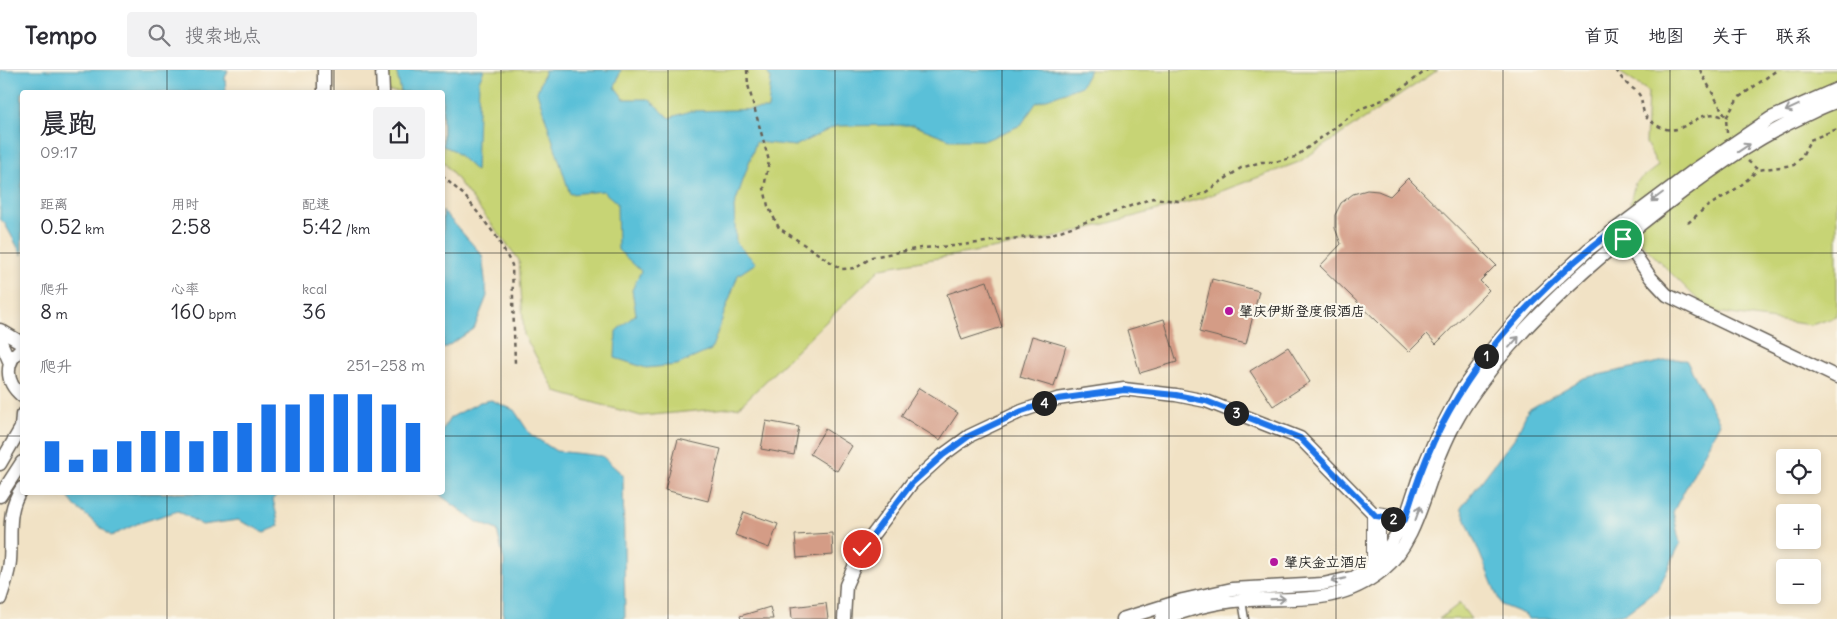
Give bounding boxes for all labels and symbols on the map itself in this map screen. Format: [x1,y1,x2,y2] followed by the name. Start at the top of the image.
[1785,103,1800,113] one-way arrow
[1737,142,1751,152] one-way arrow
[1651,192,1664,203] one-way arrow
[1602,218,1644,260] pin
[1239,302,1365,320] place label: 肇庆伊斯登度假酒店
[1223,305,1235,317] marker: 肇庆伊斯登度假酒店
[1508,335,1519,348] one-way arrow
[1474,344,1498,368] pin: 1
[1032,390,1056,416] pin: 4
[1224,400,1248,426] pin: 3
[1380,506,1406,532] pin: 2
[1414,506,1423,521] one-way arrow
[841,528,883,570] pin
[1284,553,1368,571] place label: 肇庆金立酒店
[1268,556,1280,568] marker: 肇庆金立酒店
[1331,576,1347,585] one-way arrow
[1269,595,1285,604] one-way arrow

